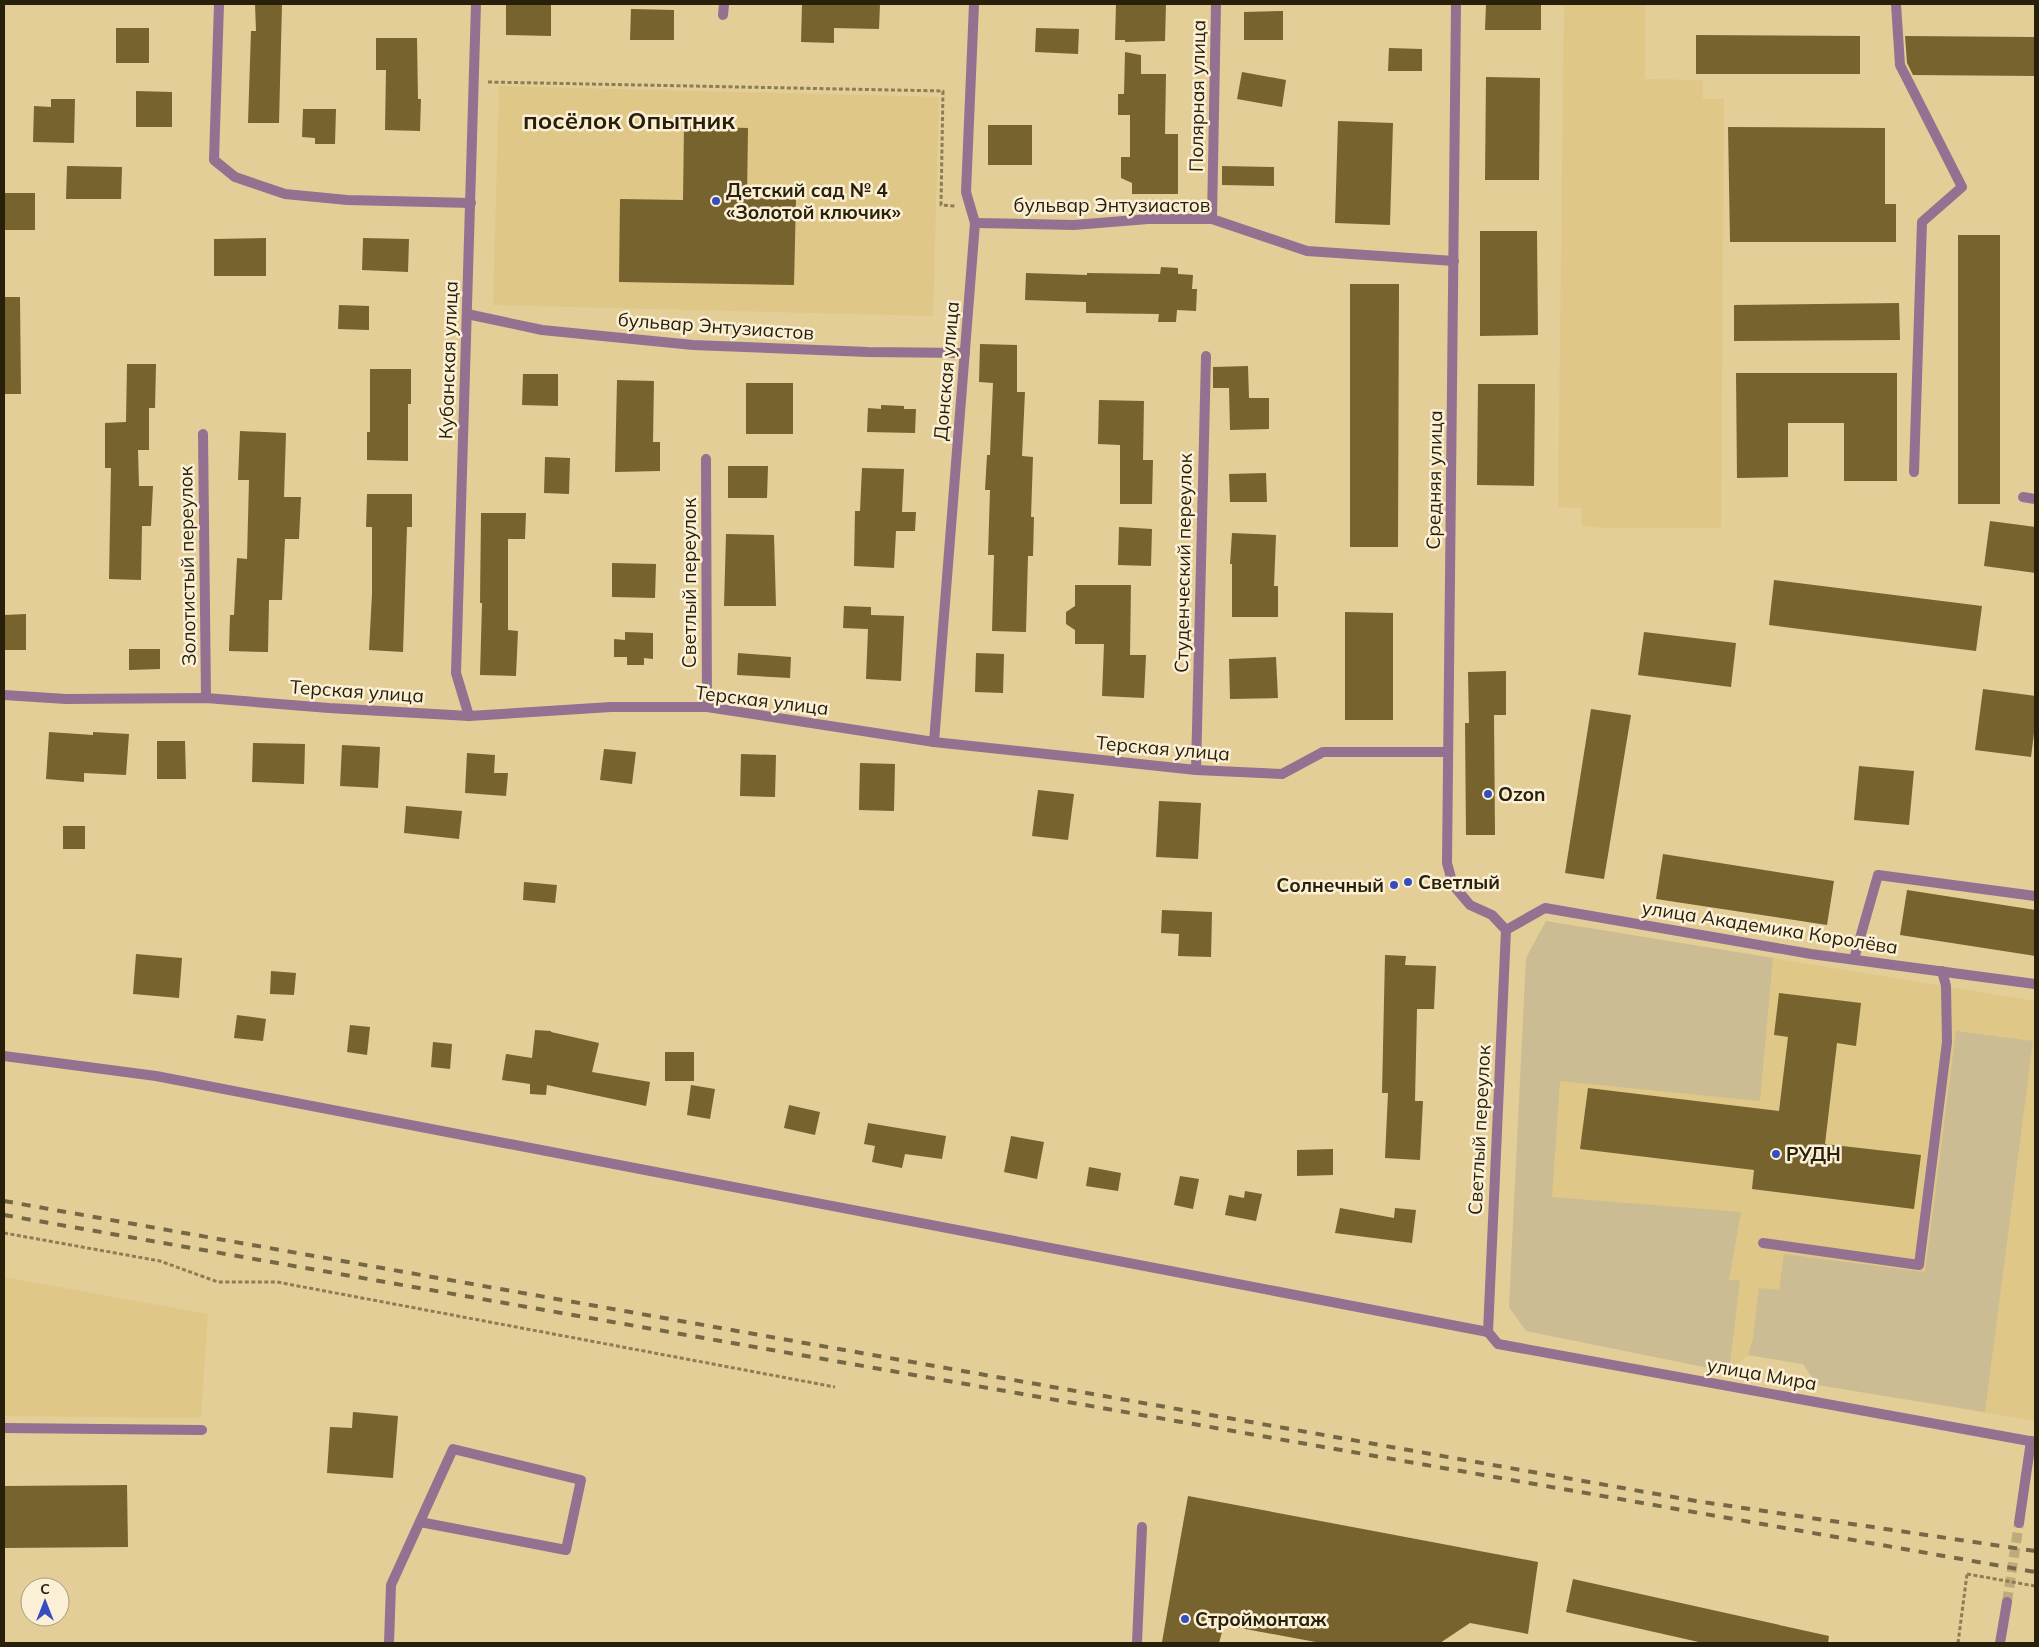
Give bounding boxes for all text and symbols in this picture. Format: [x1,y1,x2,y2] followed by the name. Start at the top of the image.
[1184,20,1210,172] street label: Полярная улица
[523,105,735,135] district label: посёлок Опытник
[726,178,901,224] place label: Детский сад № 4 «Золотой ключик»
[1014,193,1210,217] street label: бульвар Энтузиастов
[710,195,722,207] marker: Детский сад № 4 «Золотой ключик»
[433,280,463,440] street label: Кубанская улица
[928,300,964,442] street label: Донская улица
[617,307,815,345] street label: бульвар Энтузиастов
[1421,410,1447,550] street label: Средняя улица
[1169,452,1197,673] street label: Студенческий переулок
[173,465,201,666] street label: Золотистый переулок
[677,497,701,668] street label: Светлый переулок
[289,674,425,708] street label: Терская улица
[694,680,830,720] street label: Терская улица
[1095,730,1231,766] street label: Терская улица
[1498,782,1545,806] place label: Ozon
[1482,788,1494,800] marker: Ozon
[1418,870,1500,894] place label: Светлый
[1276,873,1384,897] place label: Солнечный
[1402,876,1414,888] marker: Светлый
[1388,879,1400,891] marker: Солнечный
[1640,895,1900,959] street label: улица Академика Королёва
[1463,1044,1495,1216] street label: Светлый переулок
[1786,1142,1841,1166] place label: РУДН
[1770,1148,1782,1160] marker: РУДН
[1705,1353,1819,1395] street label: улица Мира
[20,1577,70,1627] north arrow
[40,1580,50,1598] text: С
[1195,1607,1327,1631] place label: Строймонтаж
[1179,1613,1191,1625] marker: Строймонтаж

